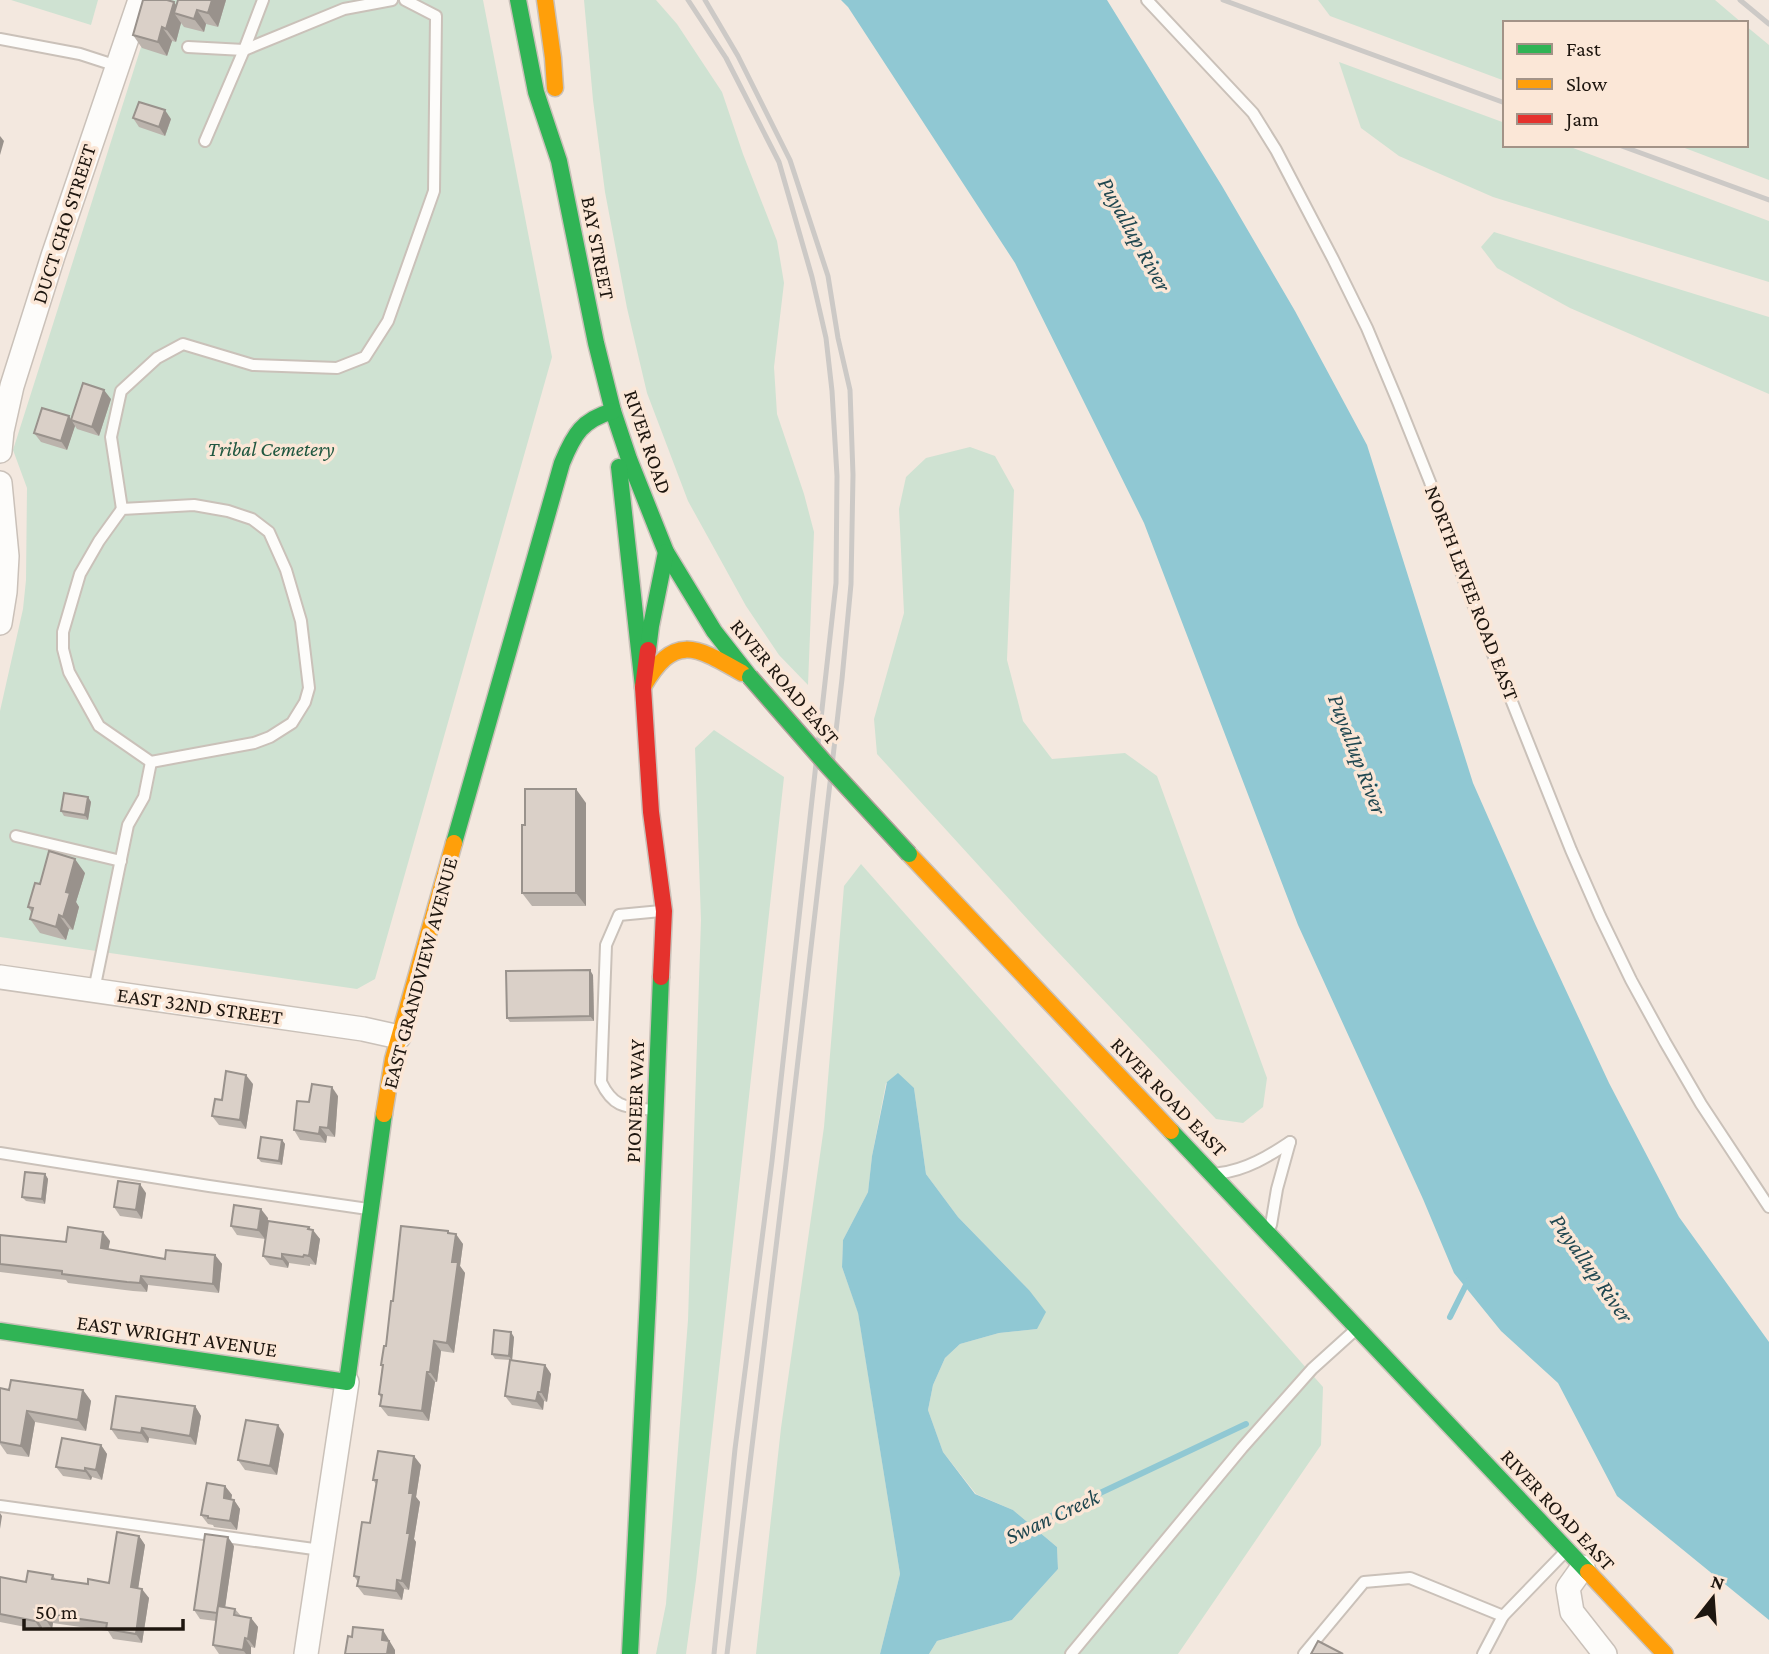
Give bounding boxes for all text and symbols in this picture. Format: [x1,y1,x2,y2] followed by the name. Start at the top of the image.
[1503,21,1748,147] legend
[1566,37,1602,61] text: Fast
[1566,72,1608,96] text: Slow
[1564,107,1599,131] text: Jam
[27,141,101,307] street label: DUCT CHO STREET
[1093,172,1178,296] water label: Puyallup River
[576,194,620,302] street label: BAY STREET
[619,387,677,497] street label: RIVER ROAD
[208,437,335,461] park label: Tribal Cemetery
[1420,482,1524,704] street label: NORTH LEVEE ROAD EAST
[725,614,845,750] street label: RIVER ROAD EAST
[1323,690,1393,819] water label: Puyallup River
[378,855,462,1091] street label: EAST GRANDVIEW AVENUE
[116,983,285,1030] street label: EAST 32ND STREET
[1106,1032,1232,1162] street label: RIVER ROAD EAST
[621,1038,649,1163] street label: PIONEER WAY
[1545,1209,1639,1328] water label: Puyallup River
[75,1310,279,1362] street label: EAST WRIGHT AVENUE
[1496,1445,1621,1576] street label: RIVER ROAD EAST
[1001,1483,1104,1549] water label: Swan Creek
[1678,1563,1748,1633] north arrow
[1709,1570,1727,1594] text: N
[24,1588,184,1632] scale bar
[35,1600,78,1624] text: 50 m

